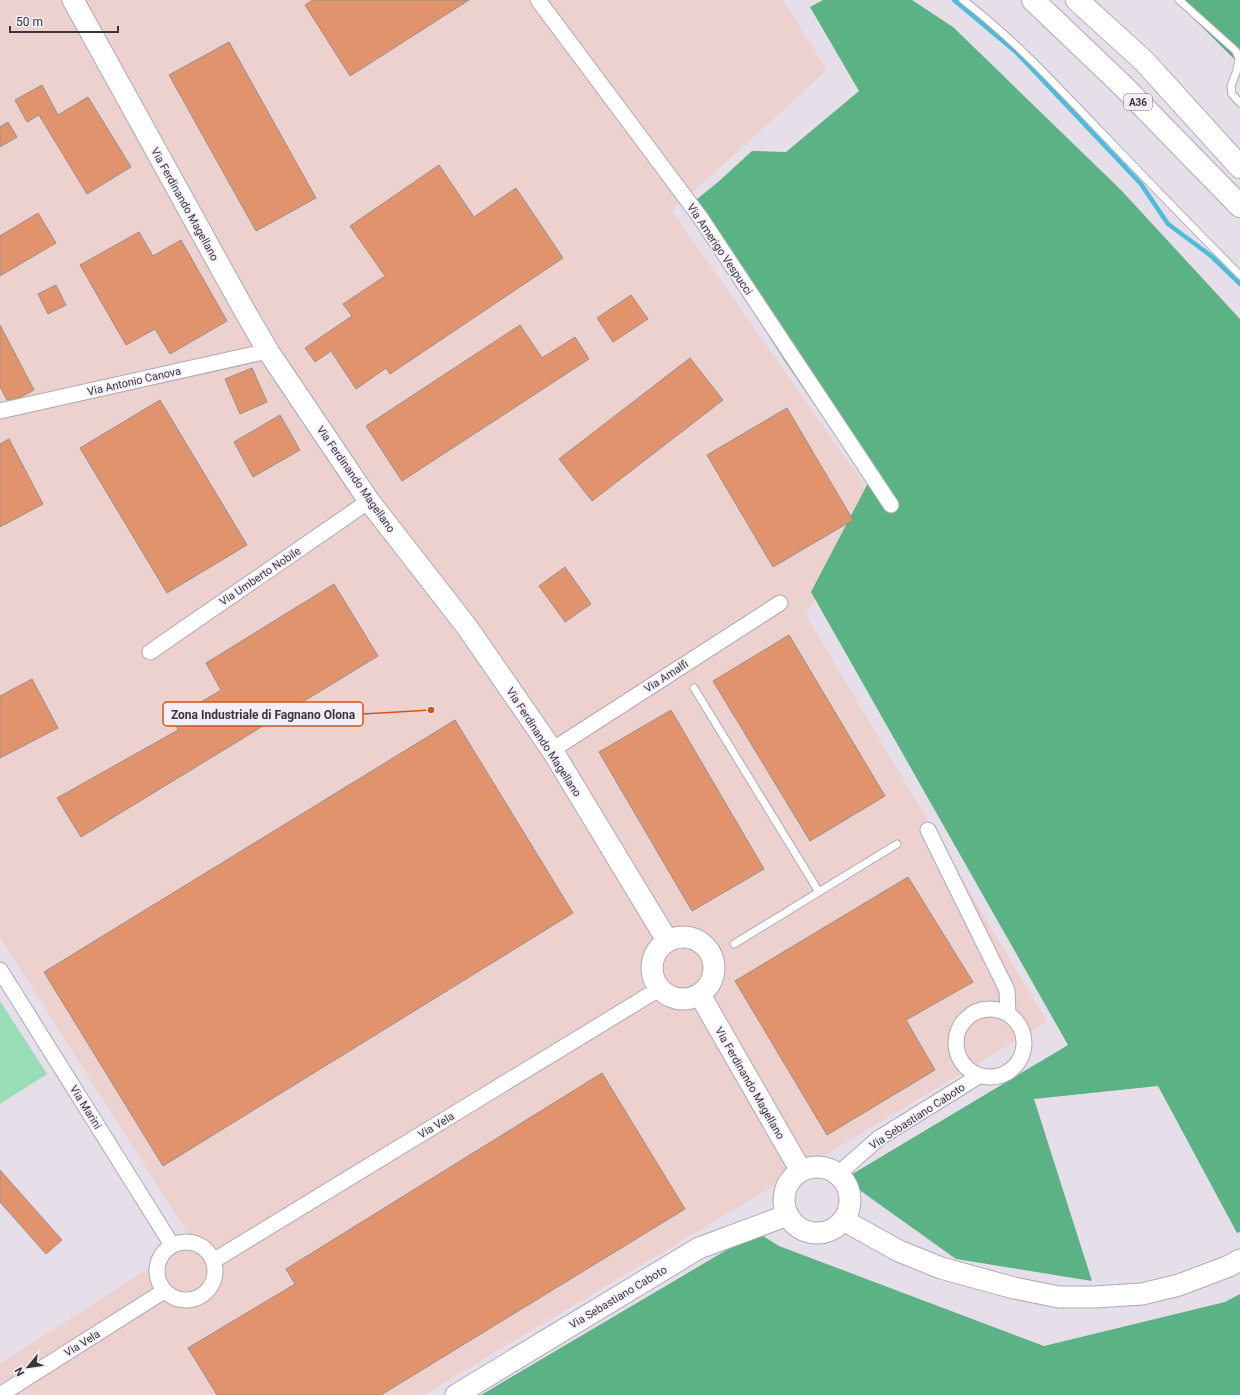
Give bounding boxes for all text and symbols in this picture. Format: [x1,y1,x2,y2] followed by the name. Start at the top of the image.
[10,8,118,34] scale bar
[16,15,43,29] text: 50 m
[1124,94,1152,110] road number: A36
[148,145,221,263] street label: Via Ferdinando Magellano
[684,201,755,297] street label: Via Amerigo Vespucci
[86,364,182,399] street label: Via Antonio Canova
[314,423,397,535] street label: Via Ferdinando Magellano
[217,544,303,608] street label: Via Umberto Nobile
[642,657,691,695] street label: Via Amalfi
[503,685,584,799] street label: Via Ferdinando Magellano
[163,702,363,726] callout: Zona Industriale di Fagnano Olona
[171,708,356,722] text: Zona Industriale di Fagnano Olona
[712,1025,787,1142] street label: Via Ferdinando Magellano
[867,1081,967,1152] street label: Via Sebastiano Caboto
[67,1083,104,1132] street label: Via Marini
[416,1110,457,1141] street label: Via Vela
[567,1263,669,1332] street label: Via Sebastiano Caboto
[62,1327,103,1359] street label: Via Vela
[8,1347,48,1387] north arrow
[12,1365,27,1378] text: N

